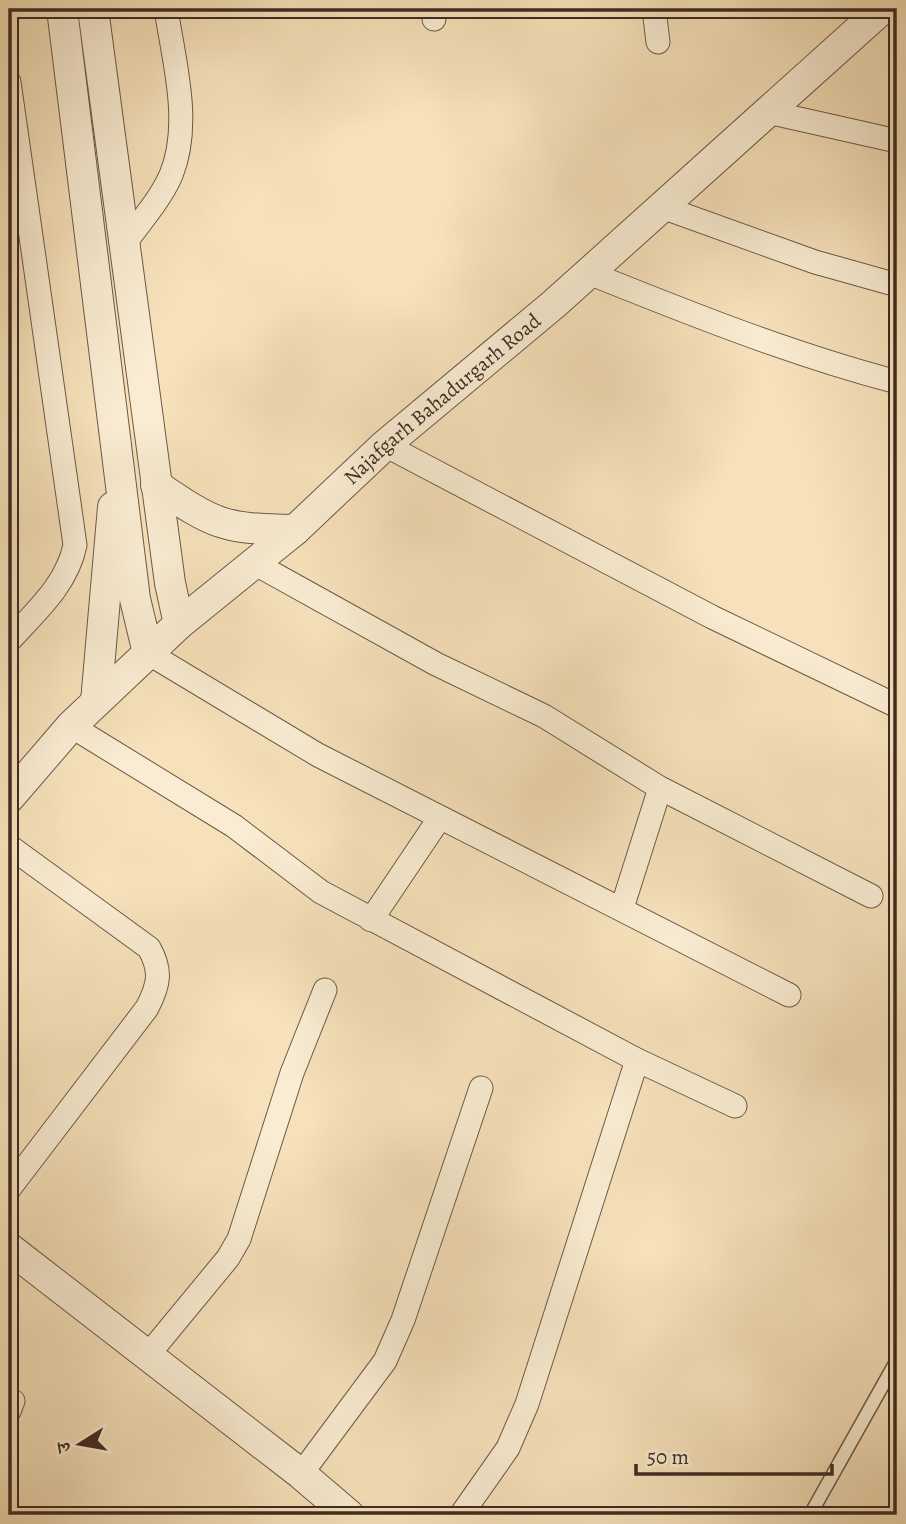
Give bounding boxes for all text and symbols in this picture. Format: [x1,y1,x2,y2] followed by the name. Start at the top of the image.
[338,306,547,491] street label: Najafgarh Bahadurgarh Road
[46,1408,116,1478] north arrow
[636,1433,832,1477] scale bar
[50,1439,78,1456] text: उ
[647,1443,689,1471] text: 50 m

